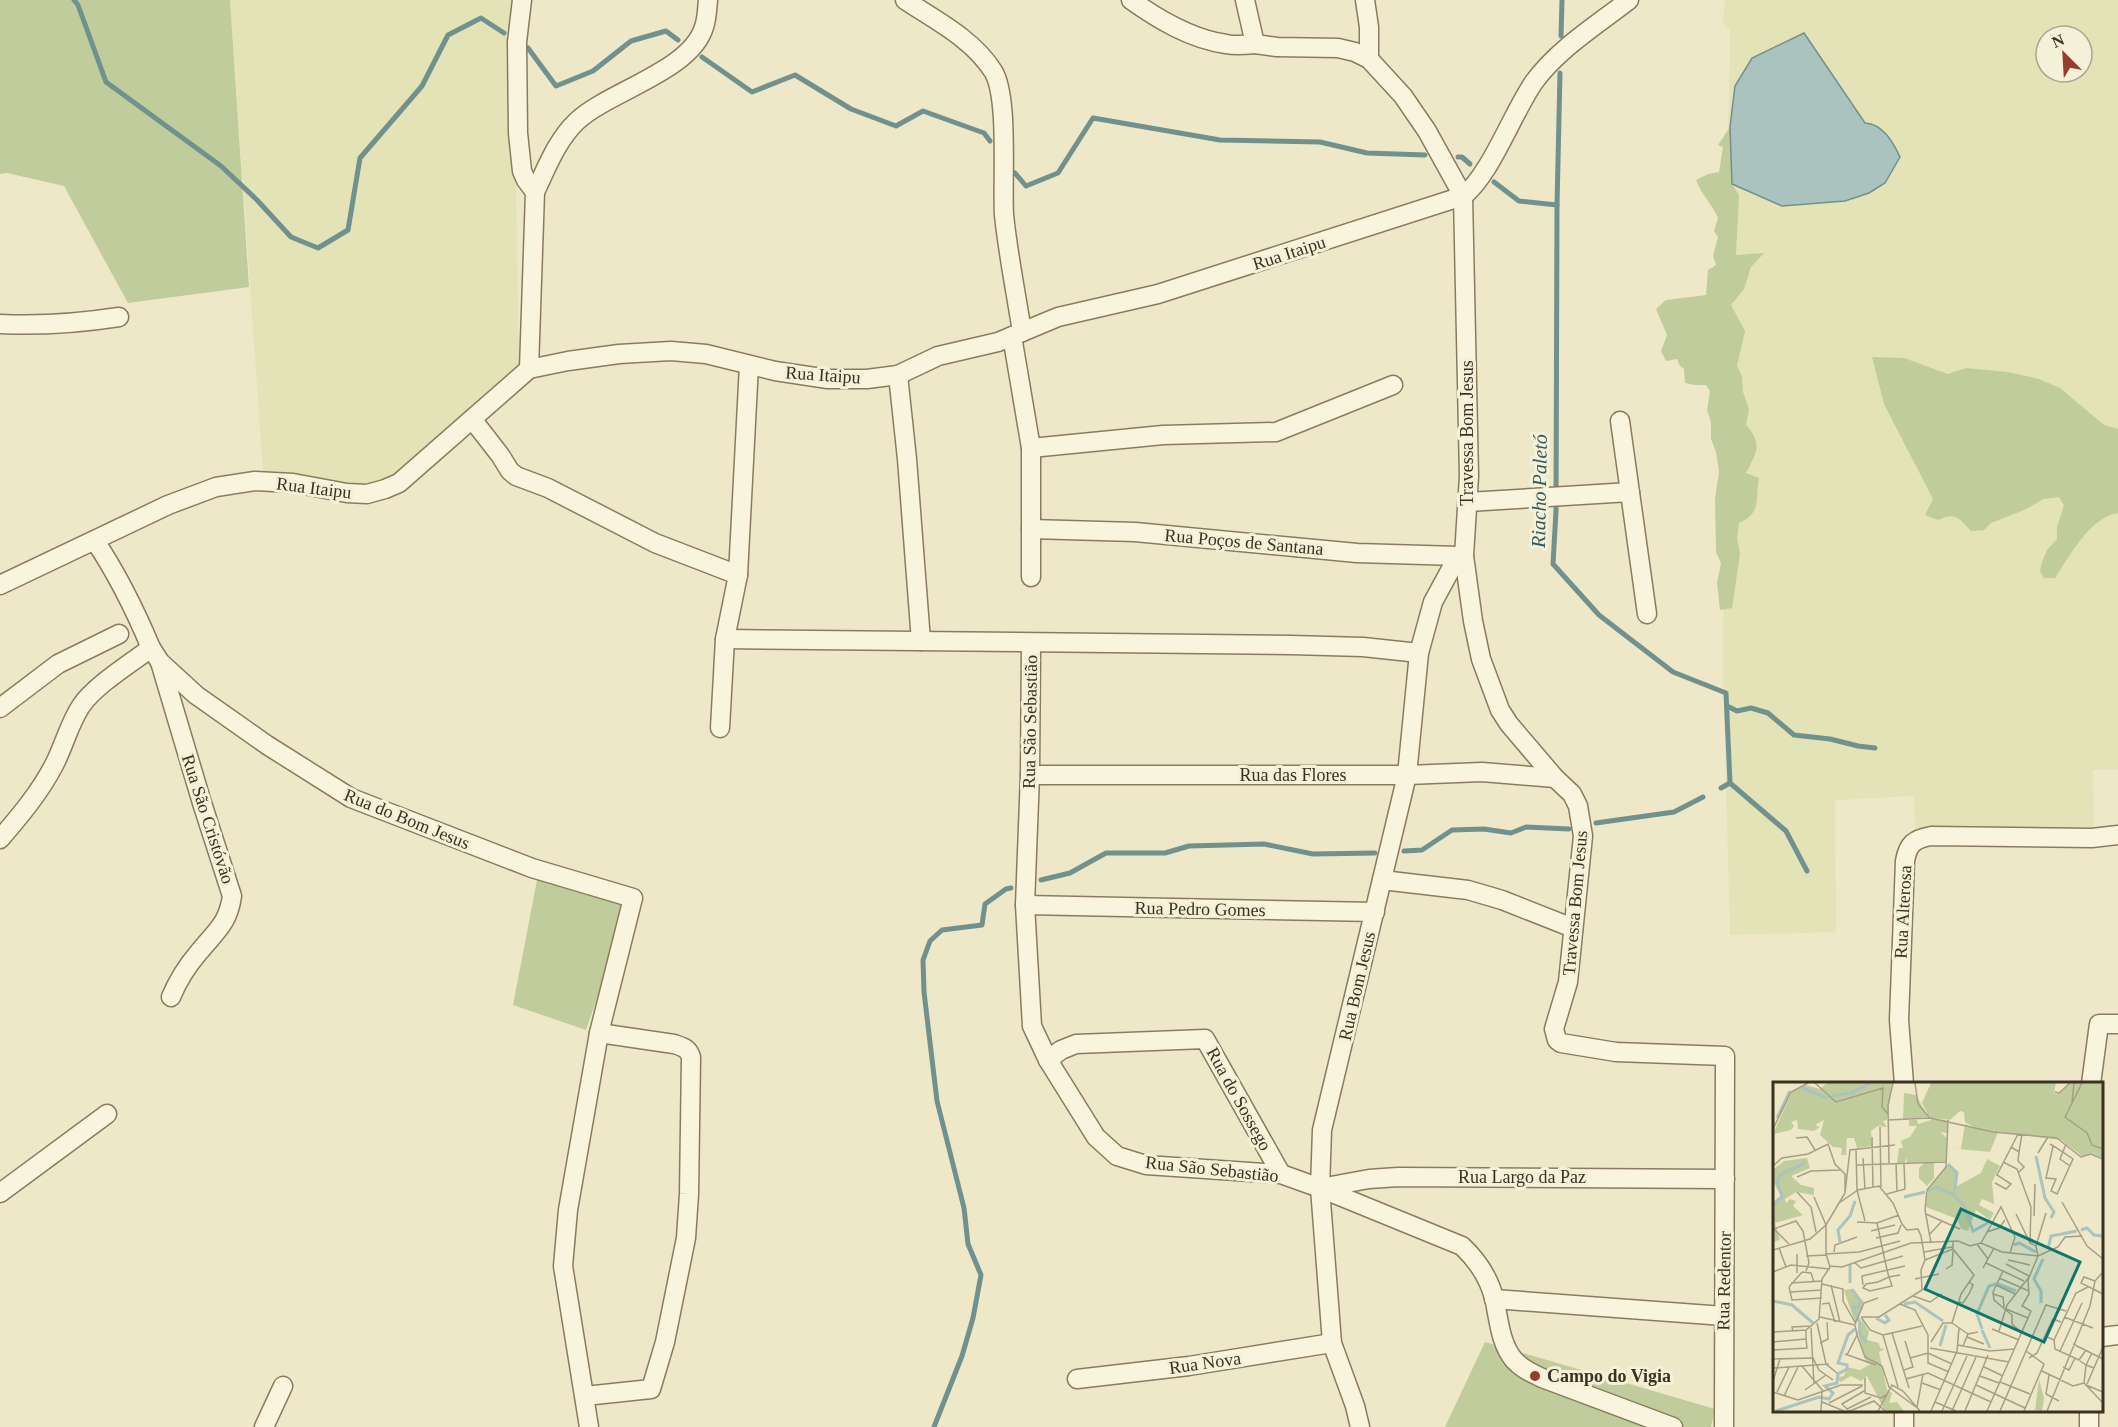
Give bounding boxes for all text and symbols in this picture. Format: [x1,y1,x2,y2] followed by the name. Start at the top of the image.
[2034,24,2094,84] north arrow
[2049,30,2067,51] text: N
[1250,232,1328,274] street label: Rua Itaipu
[1457,360,1477,506] street label: Travessa Bom Jesus
[785,362,861,388] street label: Rua Itaipu
[1527,434,1551,549] water label: Riacho Paletó
[275,473,353,503] street label: Rua Itaipu
[1164,525,1324,559] street label: Rua Poços de Santana
[1019,655,1041,789] street label: Rua São Sebastião
[178,752,238,886] street label: Rua São Cristóvão
[1240,765,1347,785] street label: Rua das Flores
[341,785,473,853] street label: Rua do Bom Jesus
[1559,830,1591,976] street label: Travessa Bom Jesus
[1891,865,1915,959] street label: Rua Alterosa
[1134,898,1266,920] street label: Rua Pedro Gomes
[1335,930,1379,1042] street label: Rua Bom Jesus
[1202,1044,1276,1154] street label: Rua do Sossego
[1773,1082,2103,1412] inset map
[1144,1152,1280,1186] street label: Rua São Sebastião
[1458,1167,1586,1187] street label: Rua Largo da Paz
[1713,1231,1735,1331] street label: Rua Redentor
[1168,1348,1242,1378] street label: Rua Nova
[1547,1366,1671,1386] place label: Campo do Vigia
[1528,1369,1542,1383] marker: Campo do Vigia

